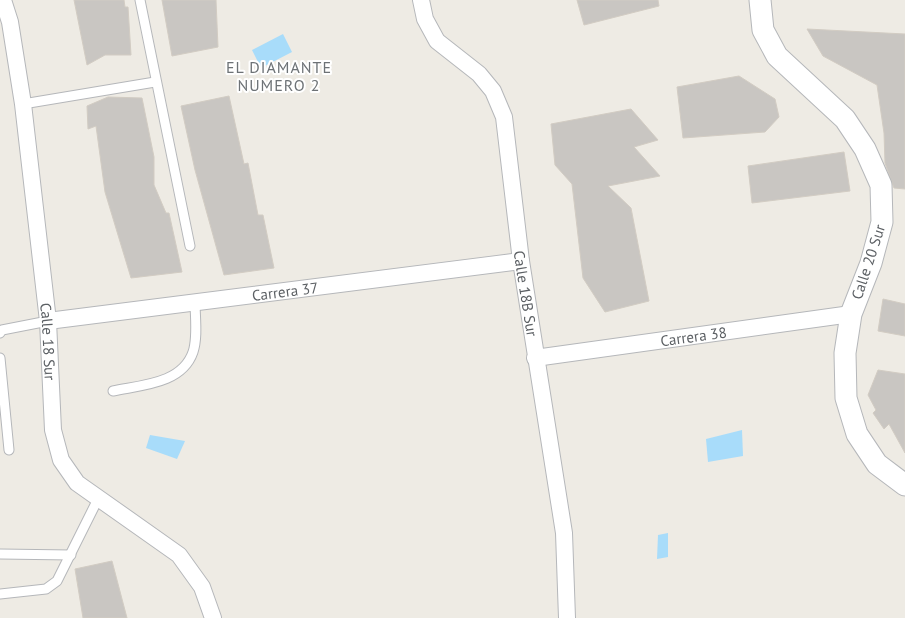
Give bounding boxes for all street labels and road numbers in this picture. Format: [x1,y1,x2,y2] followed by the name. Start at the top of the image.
[847,222,889,302] street label: Calle 20 Sur
[510,250,542,338] street label: Calle 18B Sur
[251,277,319,305] street label: Carrera 37
[36,302,60,381] street label: Calle 18 Sur
[659,322,728,350] street label: Carrera 38

